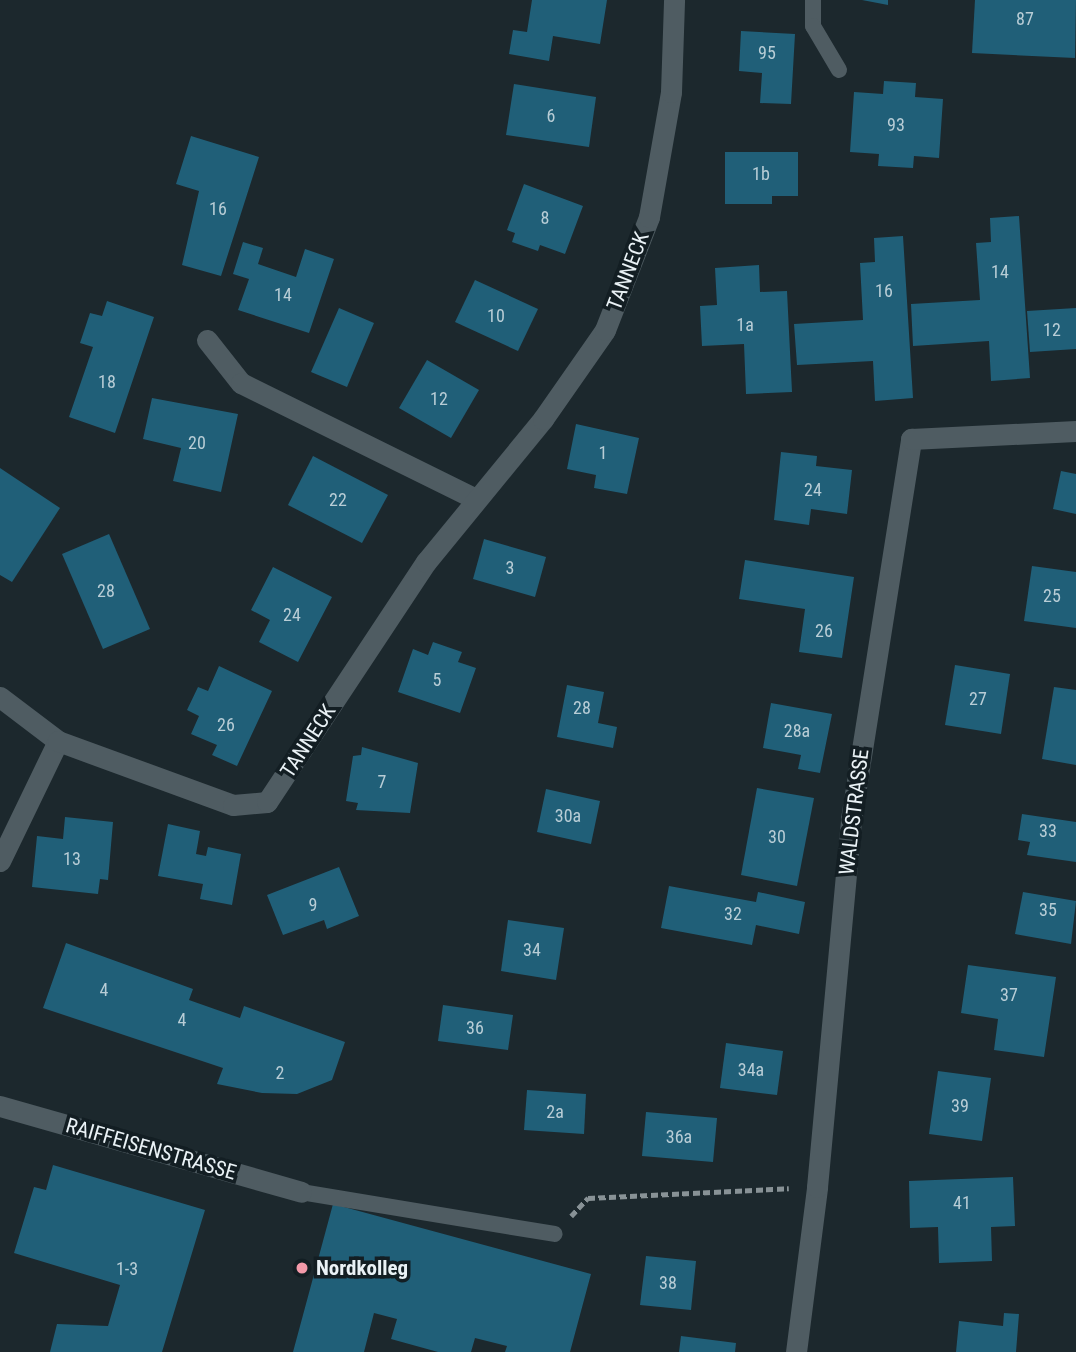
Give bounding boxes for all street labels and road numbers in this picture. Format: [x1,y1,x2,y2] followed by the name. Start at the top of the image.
[602,228,654,314] street label: TANNECK
[275,700,341,782] street label: TANNECK
[834,747,874,877] street label: WALDSTRASSE
[63,1113,239,1185] street label: RAIFFEISENSTRASSE

